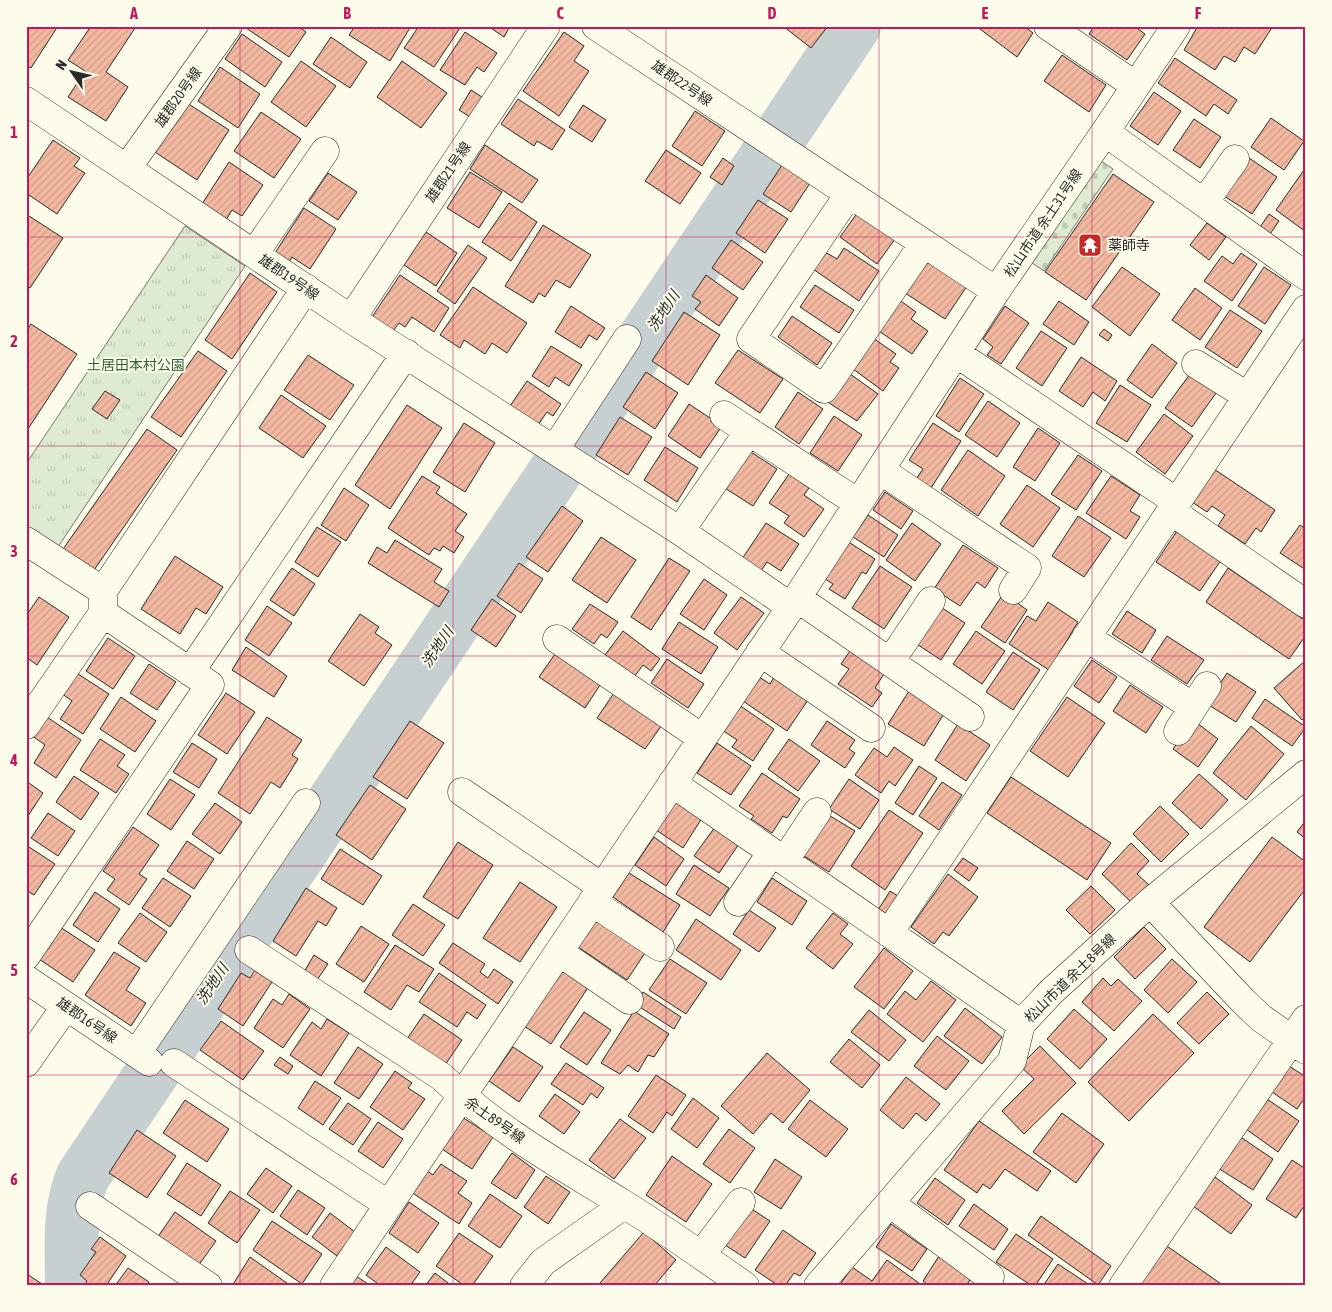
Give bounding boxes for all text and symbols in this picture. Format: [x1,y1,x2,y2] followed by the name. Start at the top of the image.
[129,4,138,22] text: A
[343,4,351,22] text: B
[556,4,564,22] text: C
[768,4,777,22] text: D
[982,4,989,22] text: E
[1195,4,1202,22] text: F
[48,48,98,98] north arrow
[52,57,70,73] text: N
[649,57,715,109] street label: 雄郡22号線
[152,64,204,130] street label: 雄郡20号線
[10,123,18,141] text: 1
[422,139,474,205] street label: 雄郡21号線
[1001,166,1085,280] street label: 松山市道 余土31号線
[1077,232,1103,258] temple icon: 薬師寺
[1108,237,1150,253] place label: 薬師寺
[256,251,322,303] street label: 雄郡19号線
[643,286,684,334] water label: 洗地川
[10,332,18,350] text: 2
[87,357,185,373] park label: 土居田本村公園
[10,542,18,560] text: 3
[417,622,458,670] water label: 洗地川
[9,751,18,769] text: 4
[1021,930,1119,1026] street label: 松山市道 余土8号線
[192,959,233,1007] water label: 洗地川
[10,961,18,979] text: 5
[54,994,120,1046] street label: 雄郡16号線
[462,1094,528,1146] street label: 余土89号線
[10,1170,18,1188] text: 6

